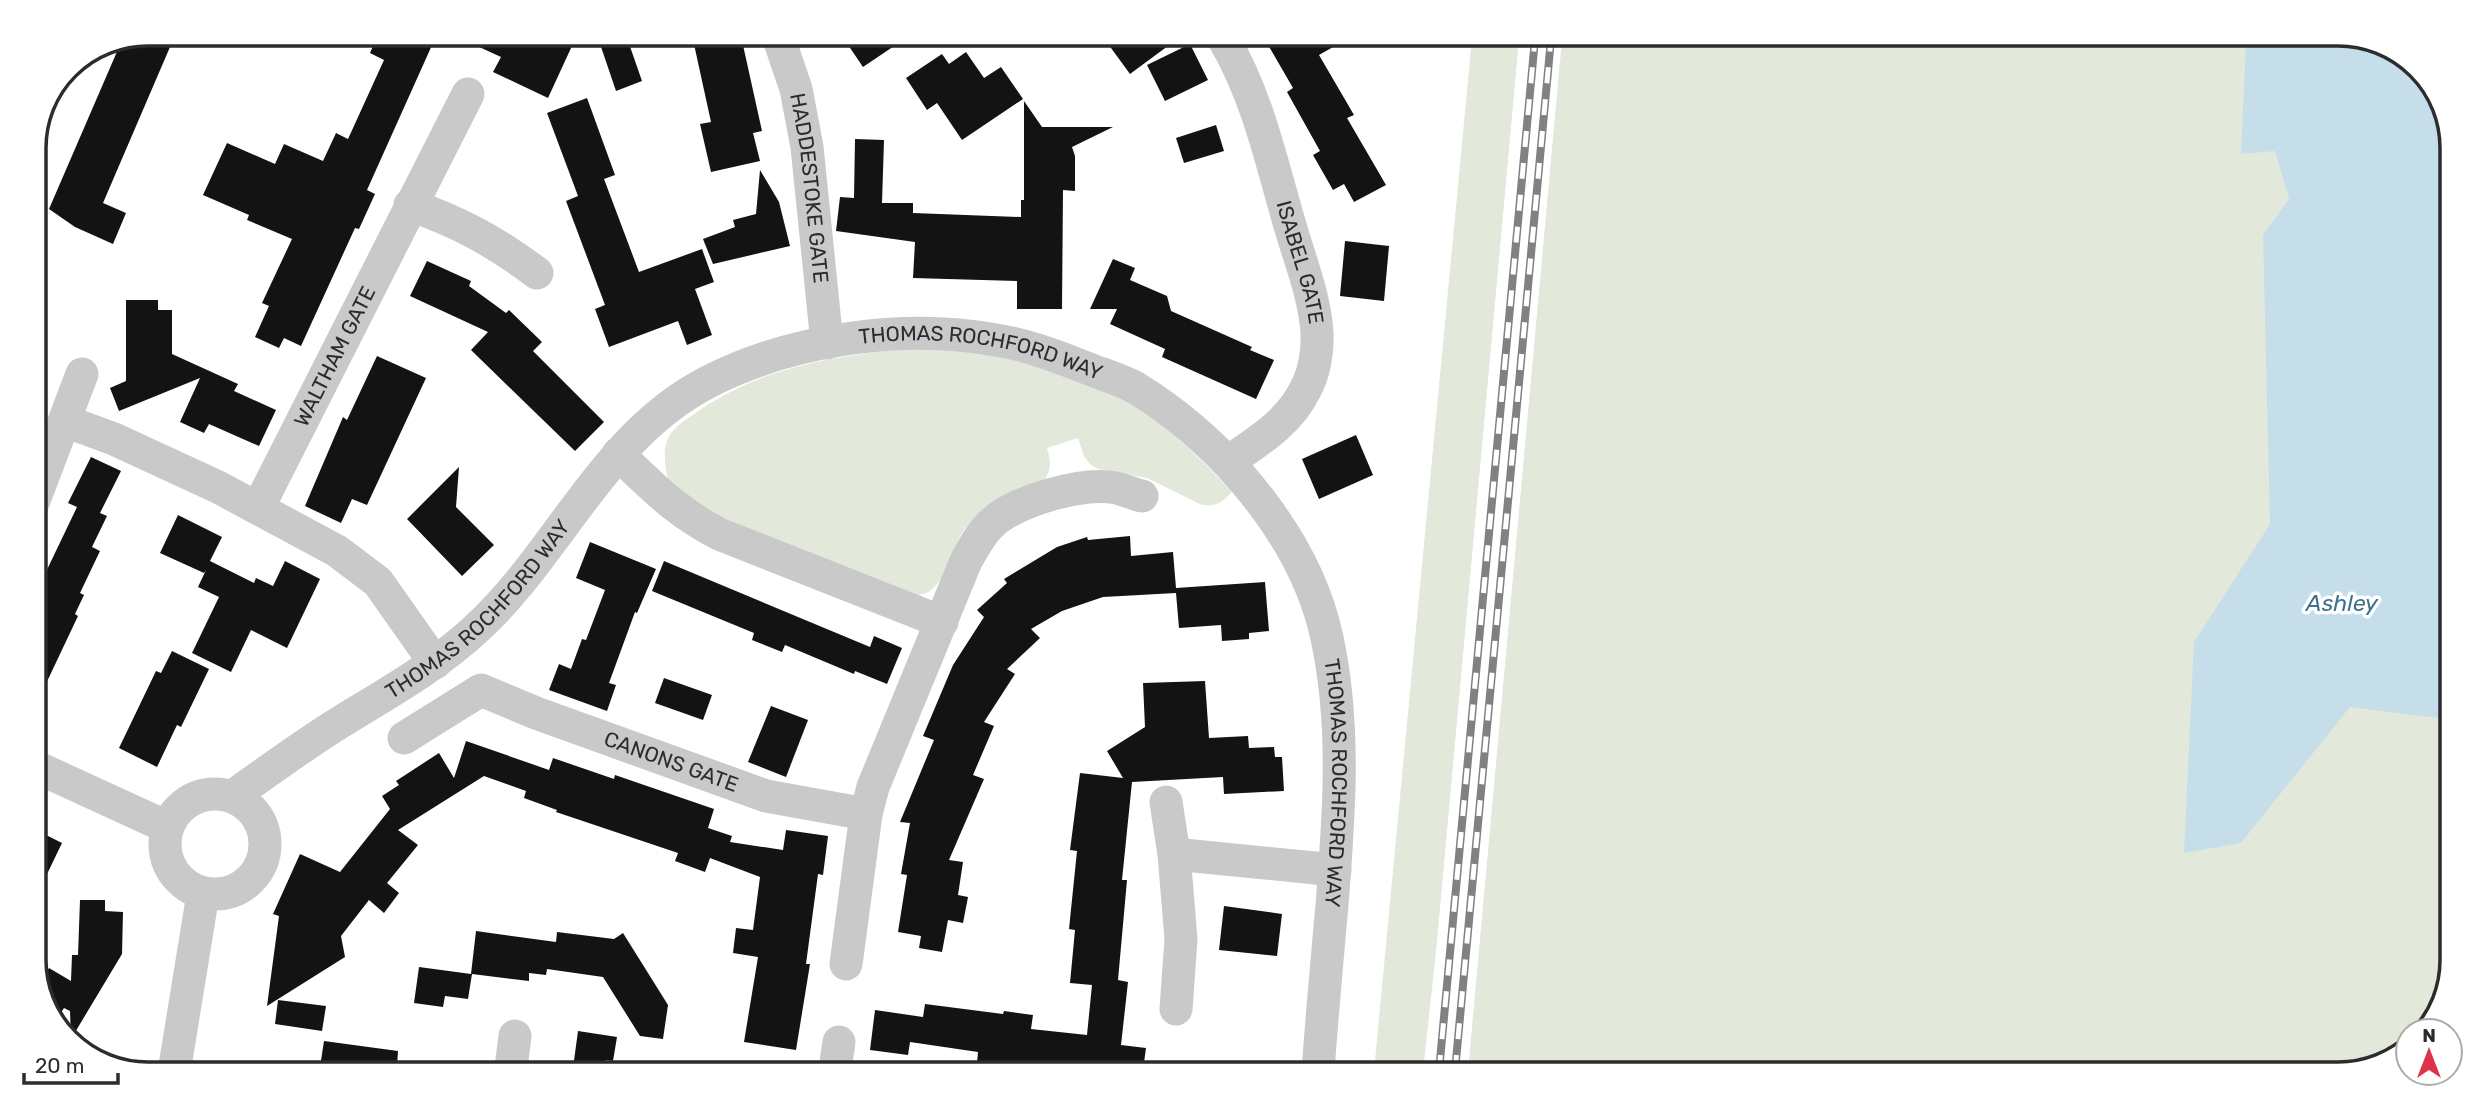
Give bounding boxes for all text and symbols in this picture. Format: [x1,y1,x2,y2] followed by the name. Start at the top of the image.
[785,91,834,284] street label: HADDESTOKE GATE
[1271,198,1329,326] street label: ISABEL GATE
[288,282,380,431] street label: WALTHAM GATE
[857,320,1106,385] street label: THOMAS ROCHFORD WAY
[381,515,575,704] street label: THOMAS ROCHFORD WAY
[2305,589,2379,617] water label: Ashley
[1319,657,1352,908] street label: THOMAS ROCHFORD WAY
[601,726,742,797] street label: CANONS GATE
[2394,1017,2464,1087] north arrow
[2422,1024,2436,1047] text: N
[24,1042,119,1086] scale bar
[35,1053,84,1078] text: 20 m

